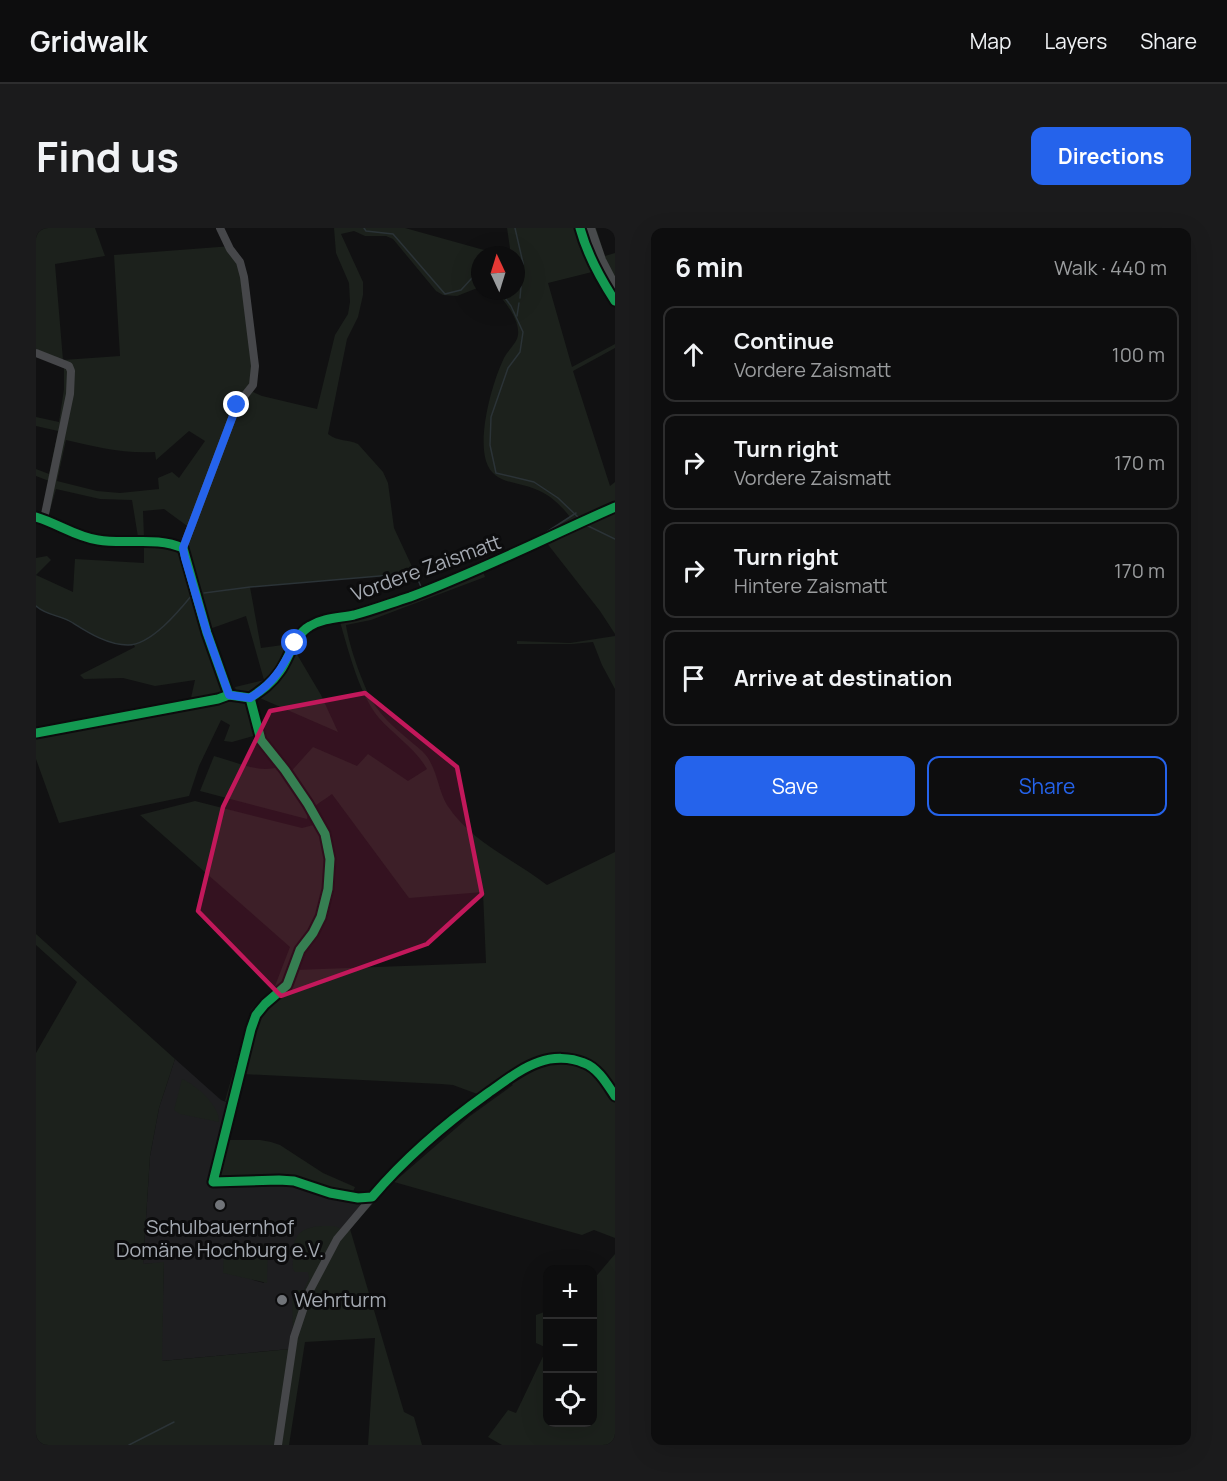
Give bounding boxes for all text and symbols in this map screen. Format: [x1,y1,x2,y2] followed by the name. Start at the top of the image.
[30,22,147,60] text: Gridwalk
[970,27,1011,55] text: Map
[1044,27,1107,55] text: Layers
[1140,27,1197,55] text: Share
[36,127,179,185] text: Find us
[1031,127,1191,185] button: Directions
[471,246,525,300] north arrow
[675,249,743,285] text: 6 min
[1054,254,1167,281] text: Walk · 440 m
[734,326,834,356] text: Continue
[677,338,710,371] icon: ahead
[1112,341,1165,368] text: 100 m
[734,356,891,383] text: Vordere Zaismatt
[223,391,249,417] route end
[734,434,839,464] text: Turn right
[677,446,710,479] icon: right
[1114,449,1165,476] text: 170 m
[734,464,891,491] text: Vordere Zaismatt
[347,528,505,607] street label: Vordere Zaismatt
[734,542,839,572] text: Turn right
[677,554,710,587] icon: right
[1114,557,1165,584] text: 170 m
[734,572,888,599] text: Hintere Zaismatt
[281,629,307,655] route start
[677,662,710,695] icon: arrive
[734,663,952,693] text: Arrive at destination
[675,756,915,816] button: Save
[927,756,1167,816] button: Share
[213,1198,227,1212] marker: Schulbauernhof Domäne Hochburg e.V.
[116,1213,324,1263] place label: Schulbauernhof Domäne Hochburg e.V.
[543,1265,597,1427] map controls
[543,1265,597,1319] button: +
[294,1286,386,1313] place label: Wehrturm
[275,1293,289,1307] marker: Wehrturm
[543,1319,597,1373] button: −
[543,1373,597,1427] button: locate

